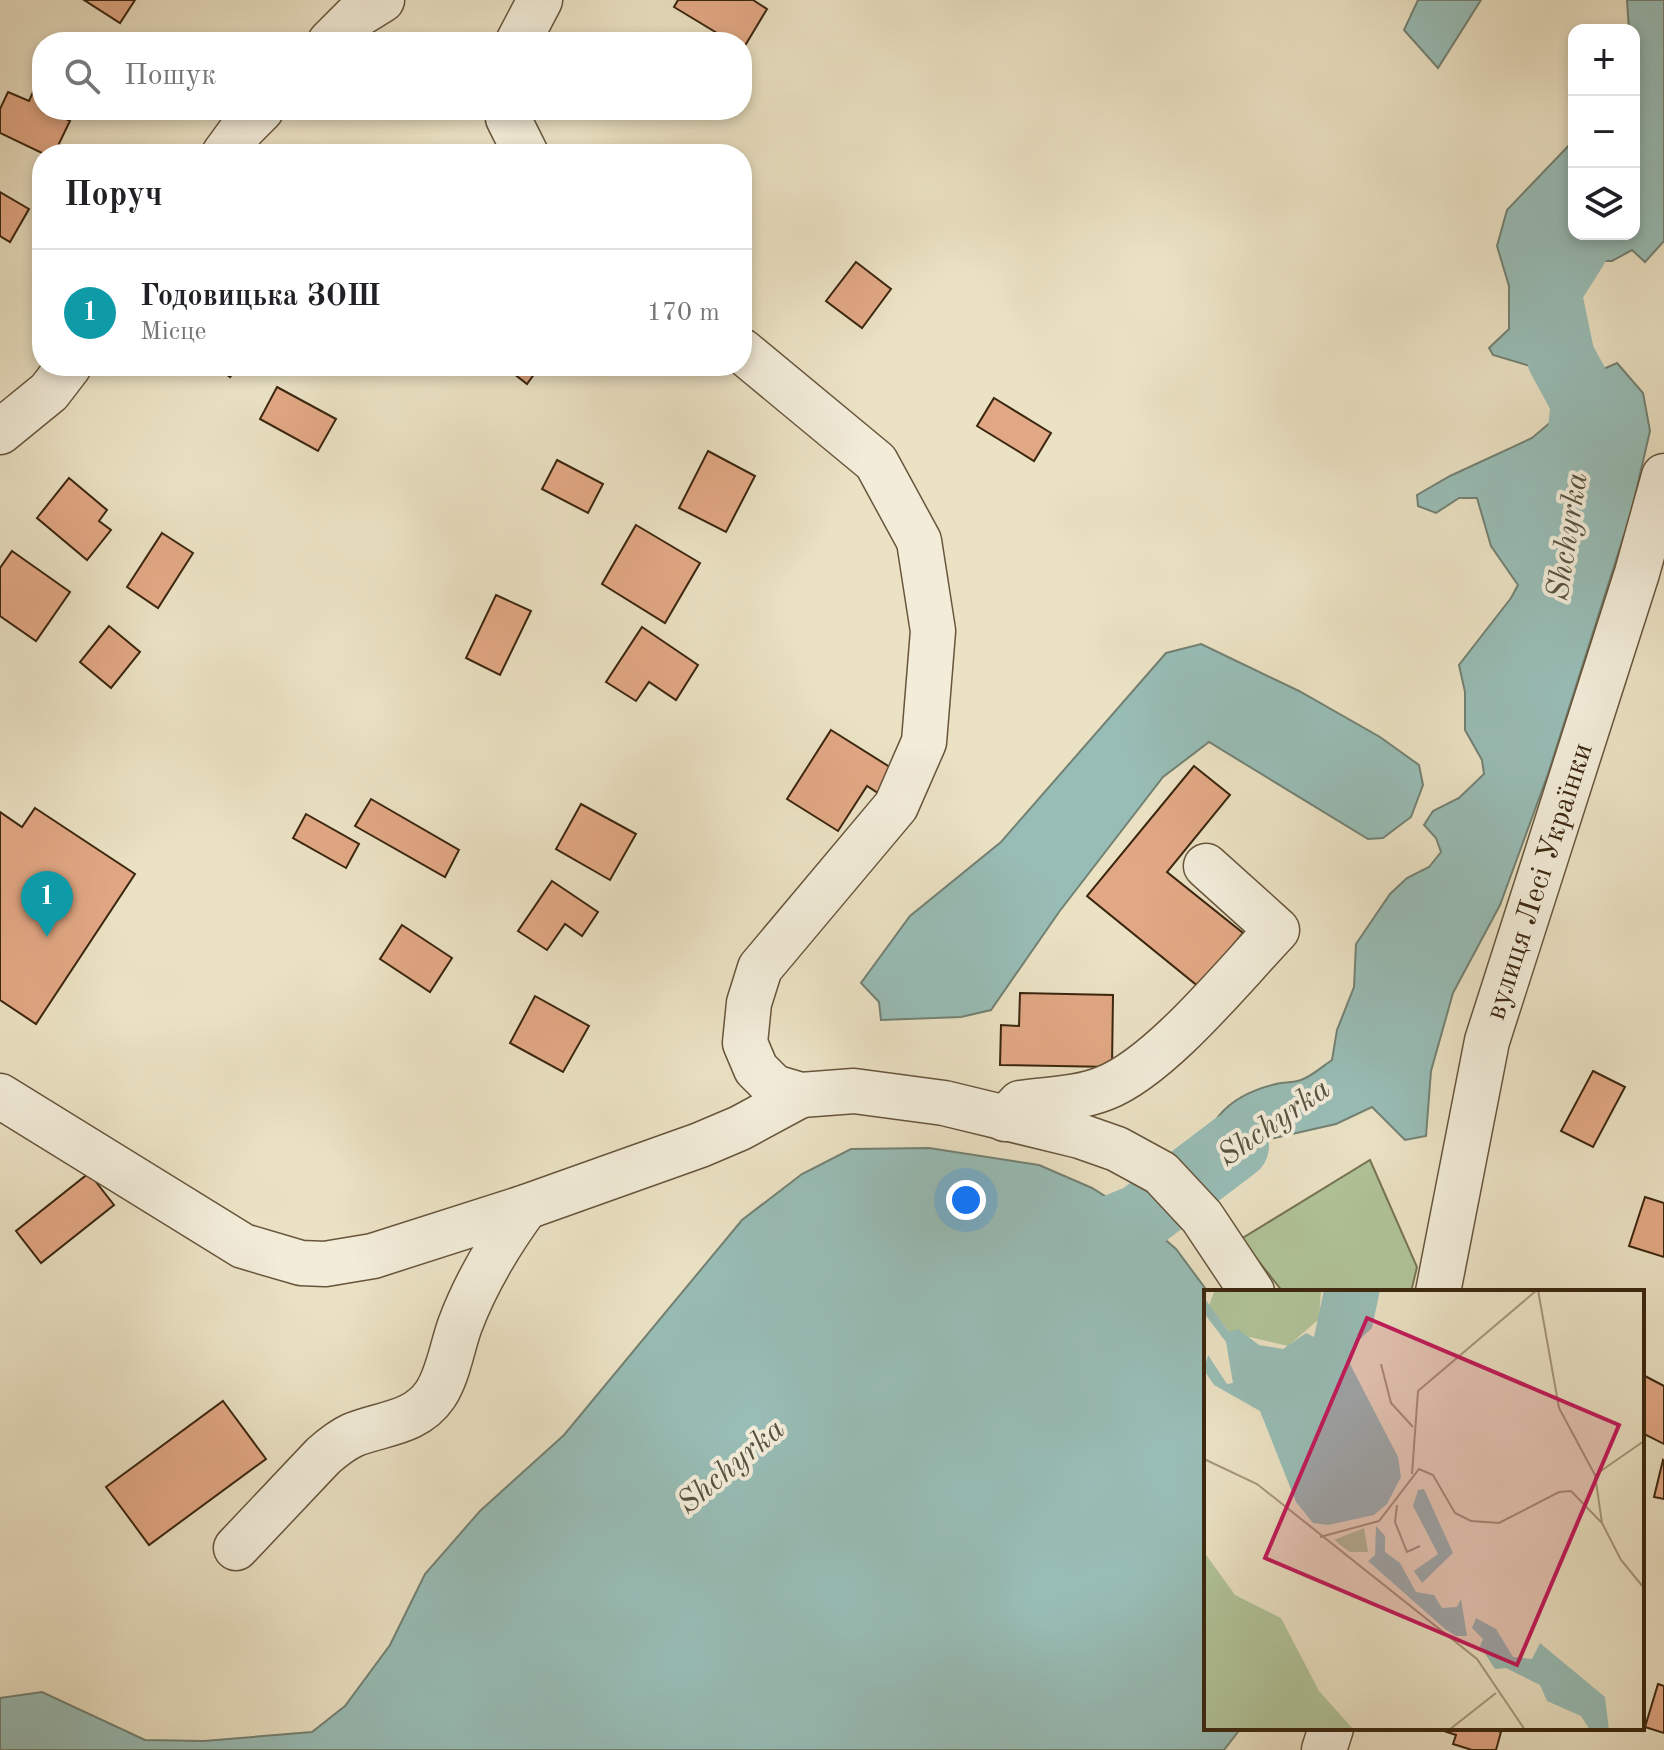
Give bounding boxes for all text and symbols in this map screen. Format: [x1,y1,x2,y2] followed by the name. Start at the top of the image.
[1568,24,1640,240] map controls
[1568,24,1640,96] button: +
[32,32,752,120] search box
[60,54,104,98] icon: search
[124,61,216,91] text: Пошук
[1568,96,1640,168] button: −
[1568,168,1640,240] button: layers
[64,179,163,213] text: Поруч
[140,282,381,312] text: Годовицька ЗОШ
[82,300,98,326] text: 1
[647,300,720,326] text: 170 m
[140,319,206,345] text: Місце
[1543,470,1595,603] water label: Shchyrka
[1481,740,1599,1024] street label: вулиця Лесі Українки
[21,871,73,937] pin: 1
[1213,1073,1337,1174] water label: Shchyrka
[946,1180,986,1220] your location
[1204,1290,1644,1730] inset map
[672,1414,792,1521] water label: Shchyrka

